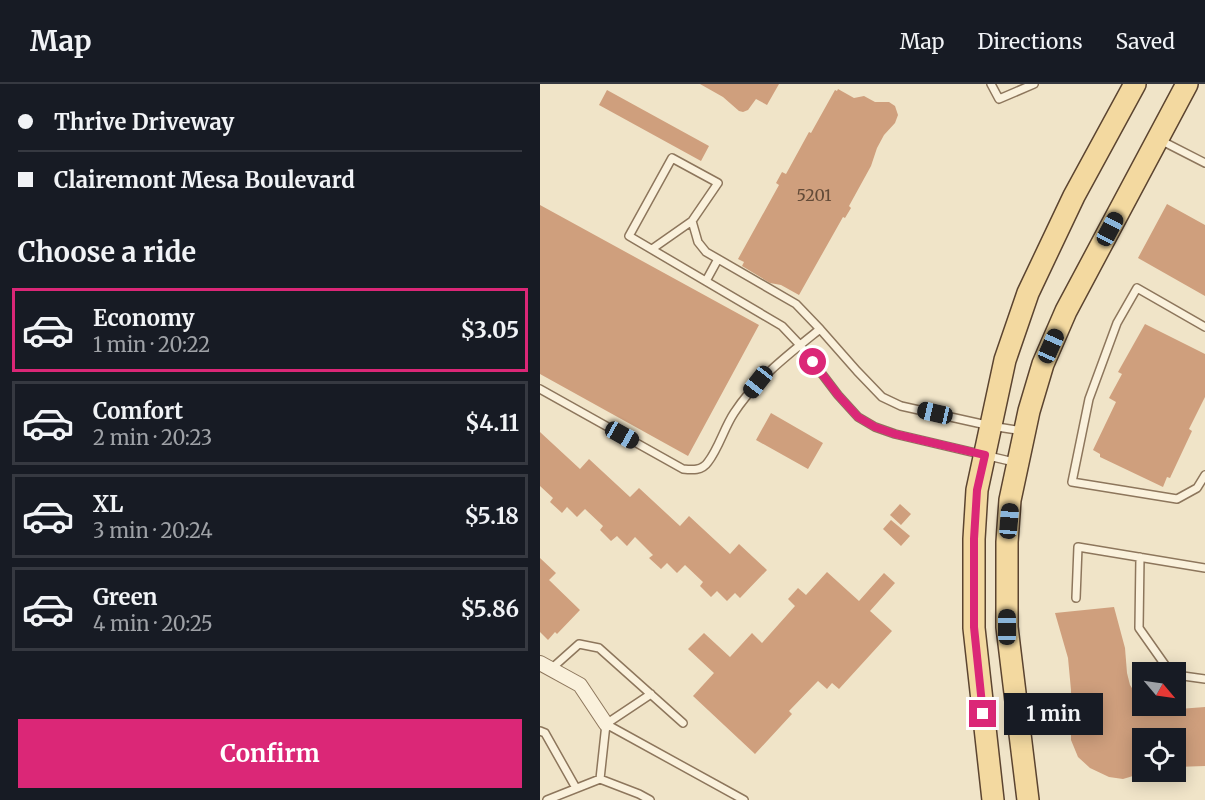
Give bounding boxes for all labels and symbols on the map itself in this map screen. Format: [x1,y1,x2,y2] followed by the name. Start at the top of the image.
[797,185,831,205] house number: 5201
[1094,209,1126,249] car
[1035,326,1067,366] car
[799,348,826,375] route start
[740,362,776,402] car
[915,400,955,426] car
[602,418,642,452] car
[998,502,1020,540] car
[998,609,1016,645] car
[1132,662,1186,716] north arrow
[1004,693,1103,735] callout: 1 min
[969,700,996,727] route end

